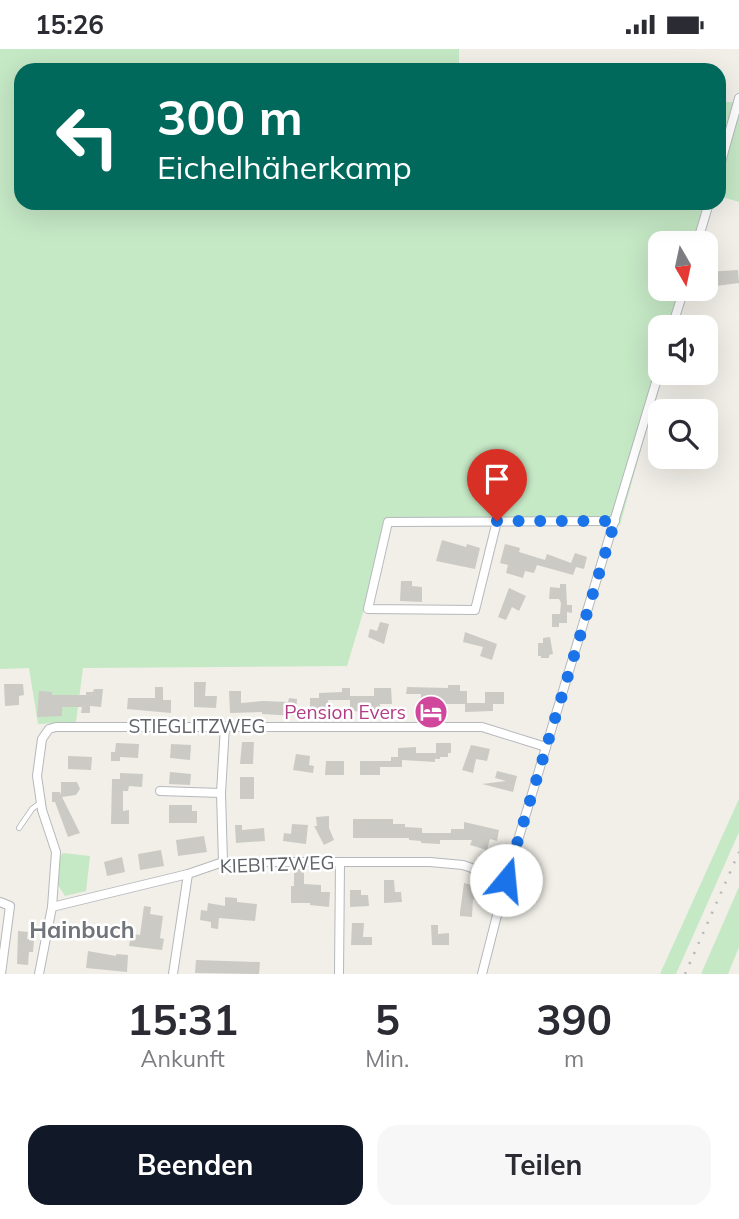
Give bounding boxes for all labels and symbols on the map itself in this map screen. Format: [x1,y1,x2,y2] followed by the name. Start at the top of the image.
[648,231,718,301] north arrow
[467,449,527,521] pin
[412,693,450,731] hotel icon: Pension Evers
[284,700,406,724] place label: Pension Evers
[129,714,265,738] street label: STIEGLITZWEG
[469,843,543,917] position arrow
[219,850,335,878] street label: KIEBITZWEG
[29,915,135,944] district label: Hainbuch

